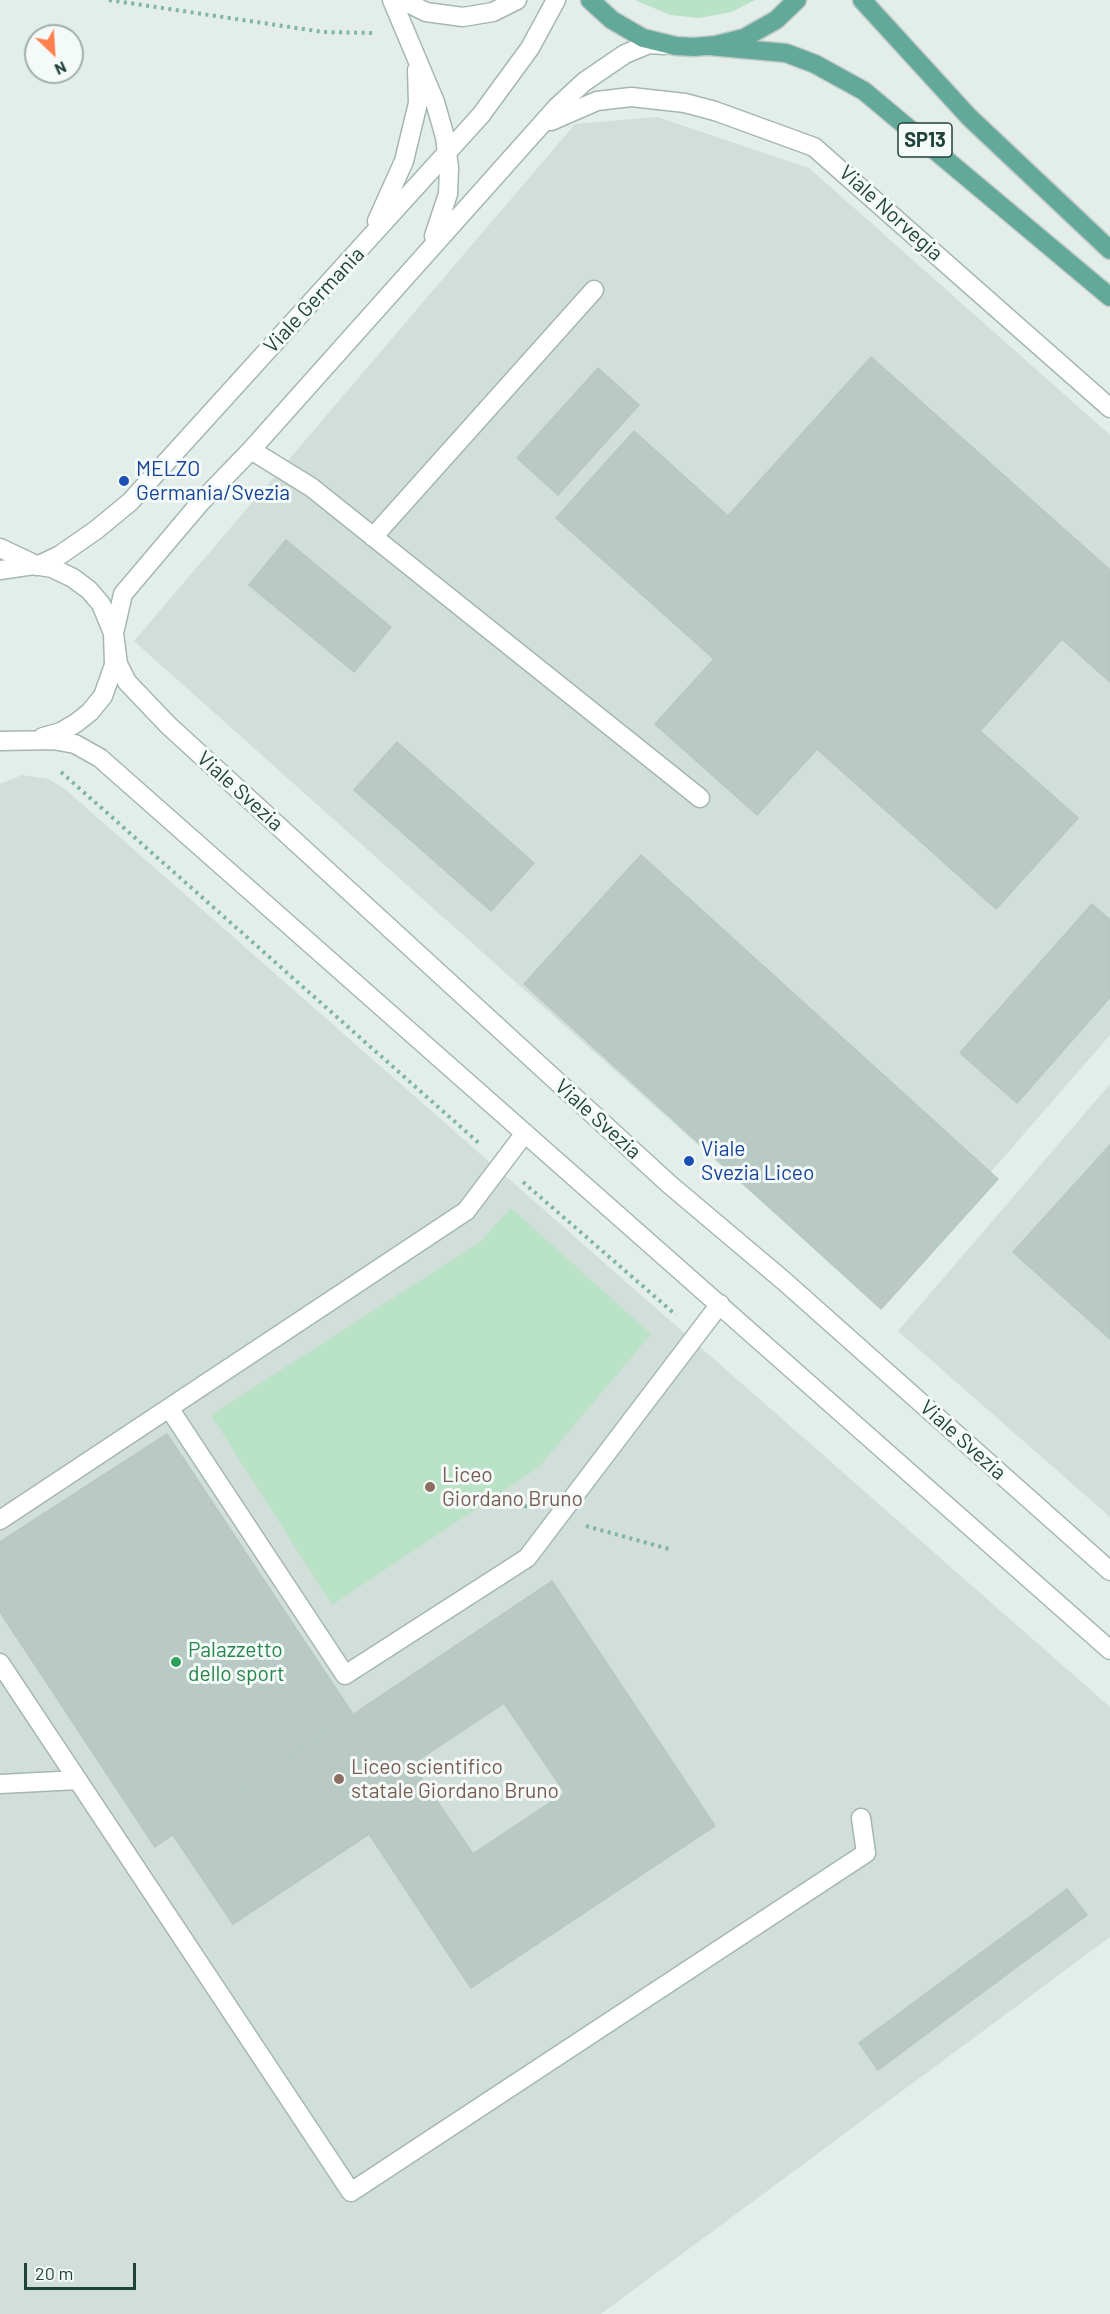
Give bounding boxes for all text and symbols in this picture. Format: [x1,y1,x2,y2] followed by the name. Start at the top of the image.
[24,24,84,84] north arrow
[52,58,70,80] text: N
[898,123,952,157] road number: SP13
[834,160,948,266] street label: Viale Norvegia
[258,242,370,358] street label: Viale Germania
[136,456,290,506] place label: MELZO Germania/Svezia
[117,474,131,488] marker: MELZO Germania/Svezia
[192,746,288,836] street label: Viale Svezia
[550,1074,646,1164] street label: Viale Svezia
[701,1136,814,1186] place label: Viale Svezia Liceo
[682,1154,696,1168] marker: Viale Svezia Liceo
[915,1395,1011,1485] street label: Viale Svezia
[442,1462,583,1512] place label: Liceo Giordano Bruno
[423,1480,437,1494] marker: Liceo Giordano Bruno
[188,1637,285,1687] place label: Palazzetto dello sport
[169,1655,183,1669] marker: Palazzetto dello sport
[351,1754,559,1804] place label: Liceo scientifico statale Giordano Bruno
[332,1772,346,1786] marker: Liceo scientifico statale Giordano Bruno
[27,2251,140,2289] scale bar
[35,2262,73,2284] text: 20 m

